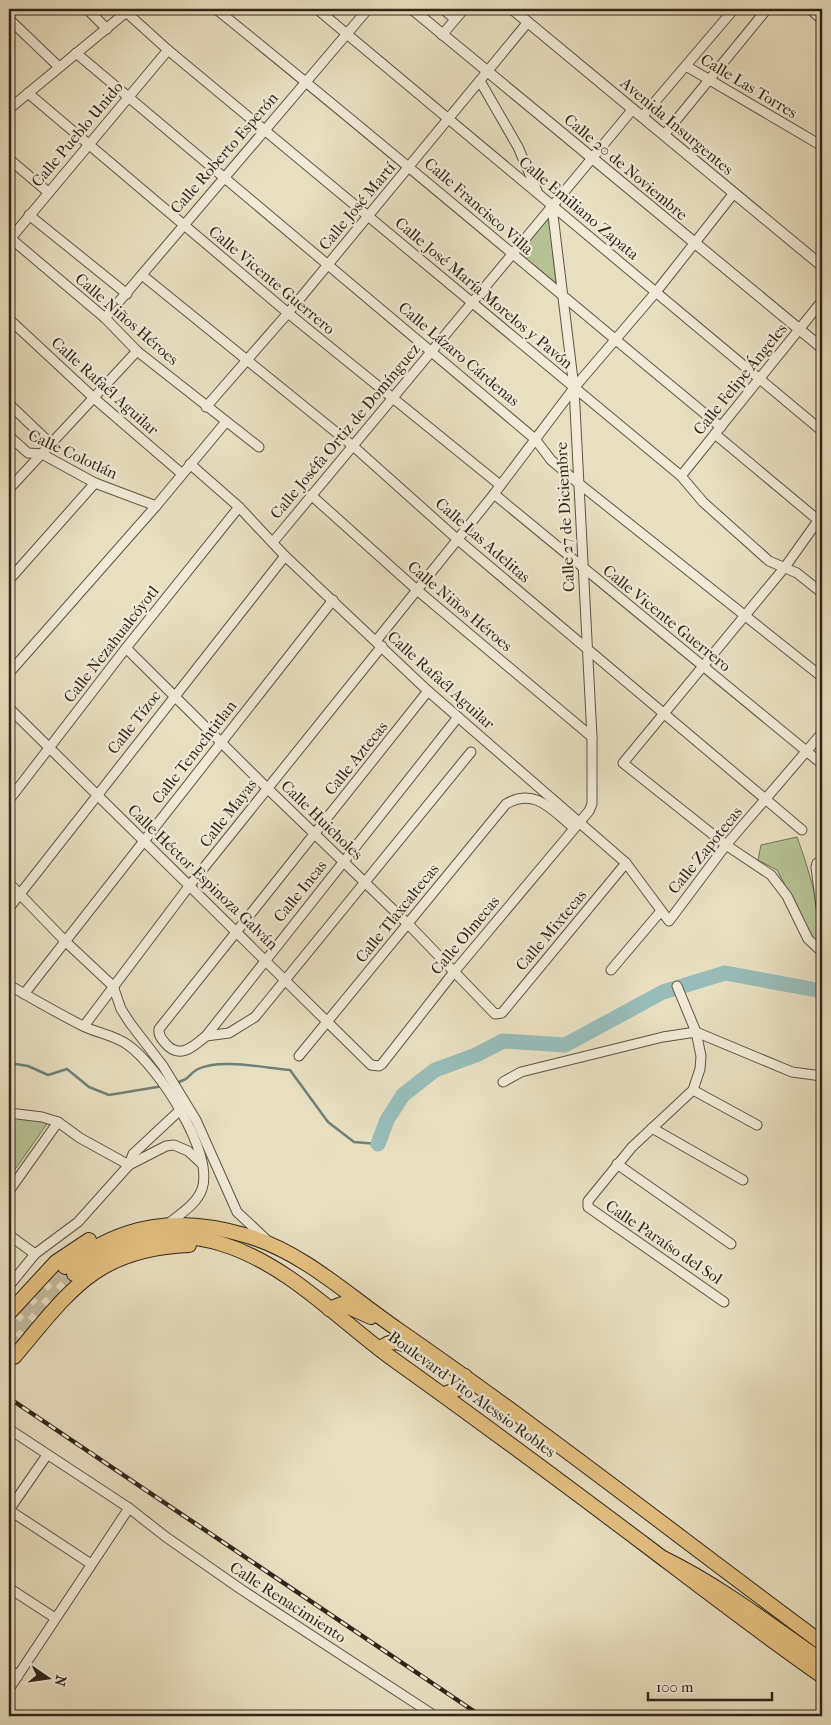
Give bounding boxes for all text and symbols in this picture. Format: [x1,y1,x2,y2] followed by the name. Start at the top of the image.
[697,50,801,122] street label: Calle Las Torres
[616,73,737,179] street label: Avenida Insurgentes
[27,77,127,191] street label: Calle Pueblo Unido
[166,88,282,217] street label: Calle Roberto Esperón
[560,110,692,224] street label: Calle 20 de Noviembre
[515,152,643,264] street label: Calle Emiliano Zapata
[421,154,538,259] street label: Calle Francisco Villa
[315,158,399,254] street label: Calle José Martí
[391,213,577,373] street label: Calle José María Morelos y Pavón
[205,222,339,338] street label: Calle Vicente Guerrero
[71,269,183,369] street label: Calle Niños Héroes
[395,298,523,410] street label: Calle Lázaro Cárdenas
[688,319,791,439] street label: Calle Felipe Ángeles
[48,333,163,439] street label: Calle Rafaél Aguilar
[266,340,424,522] street label: Calle Joséfa Ortiz de Domínguez
[25,425,121,483] street label: Calle Colotlán
[552,441,578,593] street label: Calle 27 de Diciembre
[432,494,534,586] street label: Calle Las Adelitas
[404,557,516,655] street label: Calle Niños Héroes
[599,561,735,675] street label: Calle Vicente Guerrero
[59,581,163,706] street label: Calle Nezahualcóyotl
[384,627,499,733] street label: Calle Rafaél Aguilar
[103,686,165,758] street label: Calle Tízoc
[148,696,241,807] street label: Calle Tenochtitlan
[320,717,392,799] street label: Calle Aztecas
[195,775,261,851] street label: Calle Mayas
[277,776,367,864] street label: Calle Huicholes
[124,800,283,954] street label: Calle Héctor Espinoza Galván
[664,802,746,898] street label: Calle Zapotecas
[269,856,331,926] street label: Calle Incas
[351,860,443,966] street label: Calle Tlaxcaltecas
[512,886,590,974] street label: Calle Mixtecas
[427,892,503,978] street label: Calle Olmecas
[602,1196,726,1288] street label: Calle Paraíso del Sol
[385,1327,559,1461] street label: Boulevard Vito Alessio Robles
[226,1557,350,1647] street label: Calle Renacimiento
[22,1652,72,1702] north arrow
[648,1670,772,1702] scale bar
[51,1674,70,1688] text: N
[656,1678,694,1696] text: 100 m

